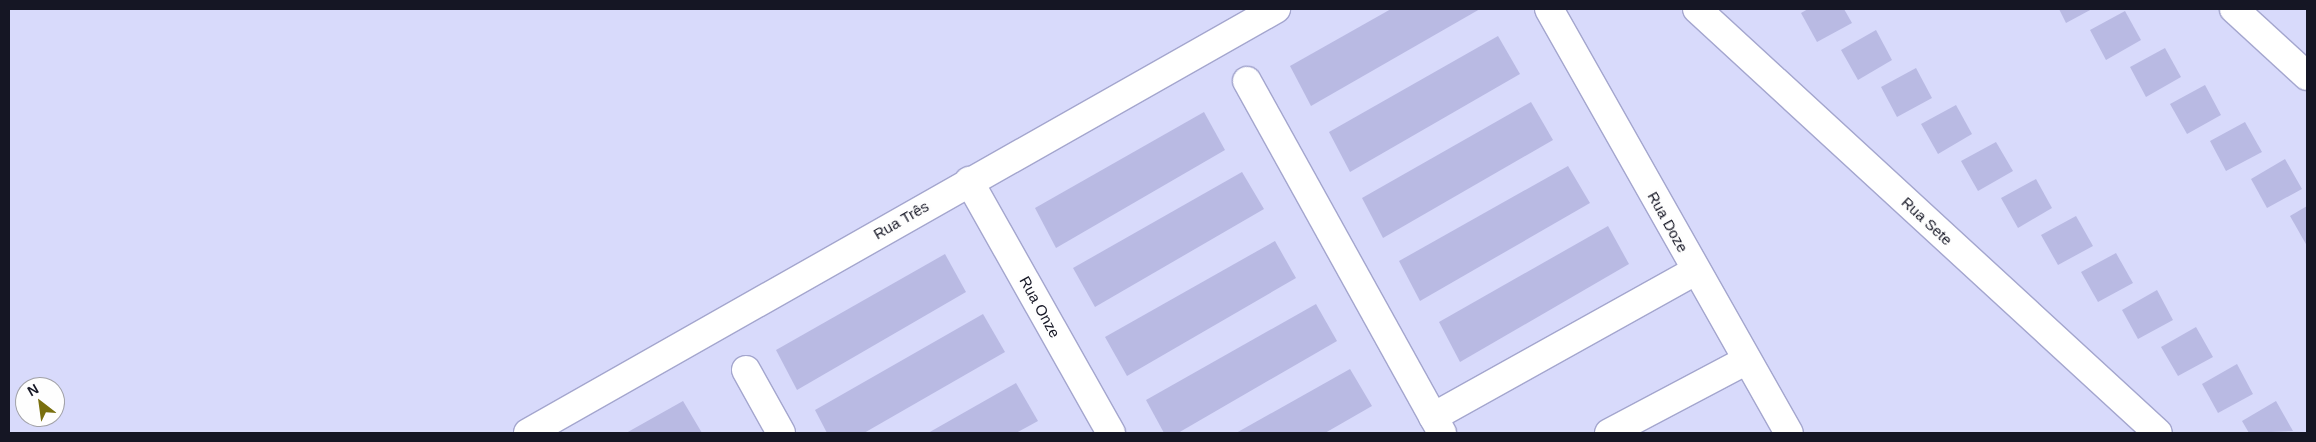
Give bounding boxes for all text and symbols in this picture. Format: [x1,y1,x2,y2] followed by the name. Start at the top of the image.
[1644,188,1692,256] street label: Rua Doze
[1898,193,1956,249] street label: Rua Sete
[870,197,932,243] street label: Rua Três
[1016,273,1064,341] street label: Rua Onze
[15,377,65,427] north arrow
[25,380,41,399] text: N

